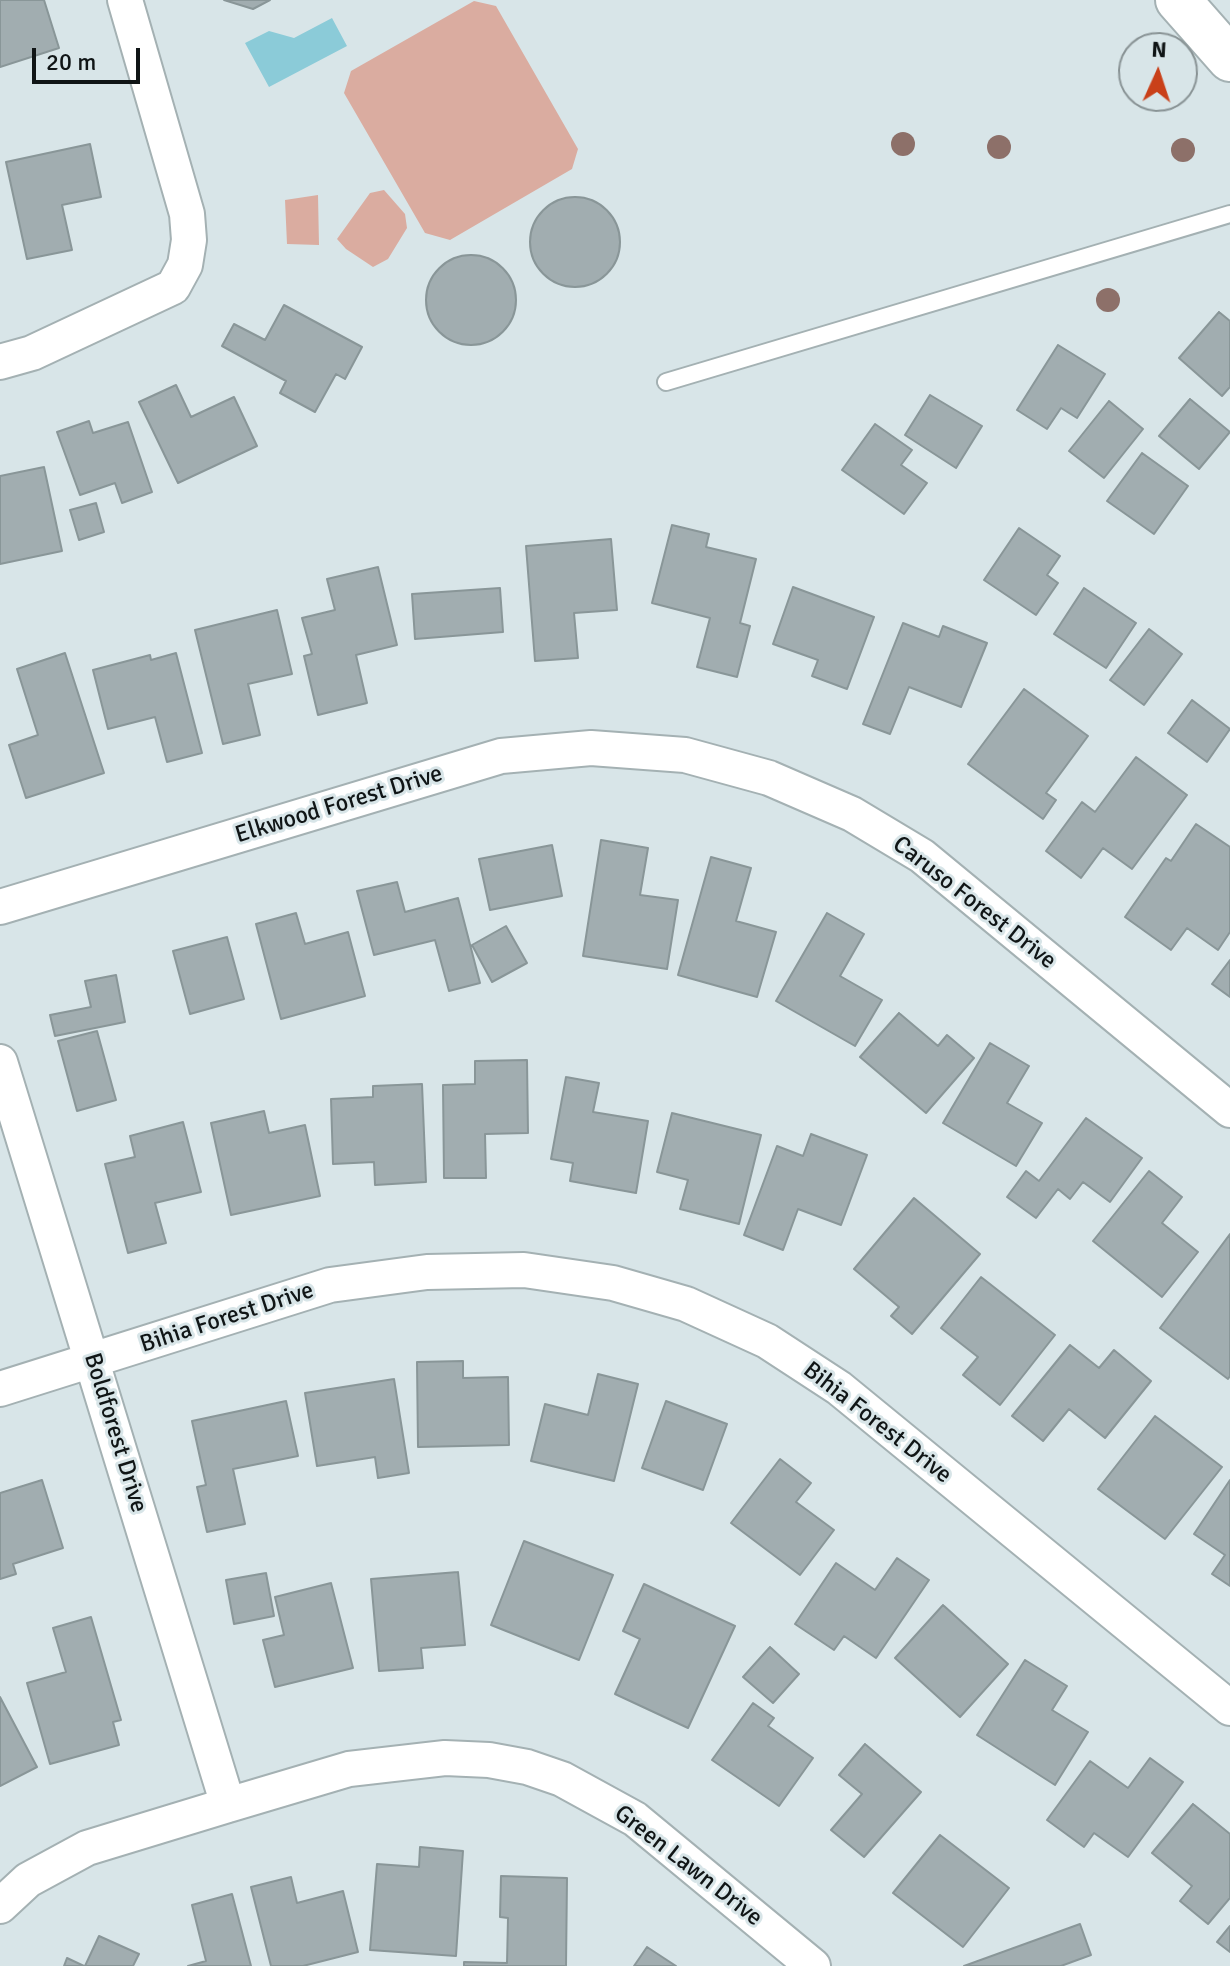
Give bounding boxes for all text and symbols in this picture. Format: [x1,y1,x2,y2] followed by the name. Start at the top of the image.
[36,32,144,82] scale bar
[1118,32,1198,112] north arrow
[1151,36,1168,63] text: N
[46,47,96,77] text: 20 m
[232,760,446,850] street label: Elkwood Forest Drive
[887,830,1061,976] street label: Caruso Forest Drive
[137,1276,317,1360] street label: Bihia Forest Drive
[77,1350,153,1516] street label: Boldforest Drive
[797,1356,957,1490] street label: Bihia Forest Drive
[608,1799,768,1933] street label: Green Lawn Drive

